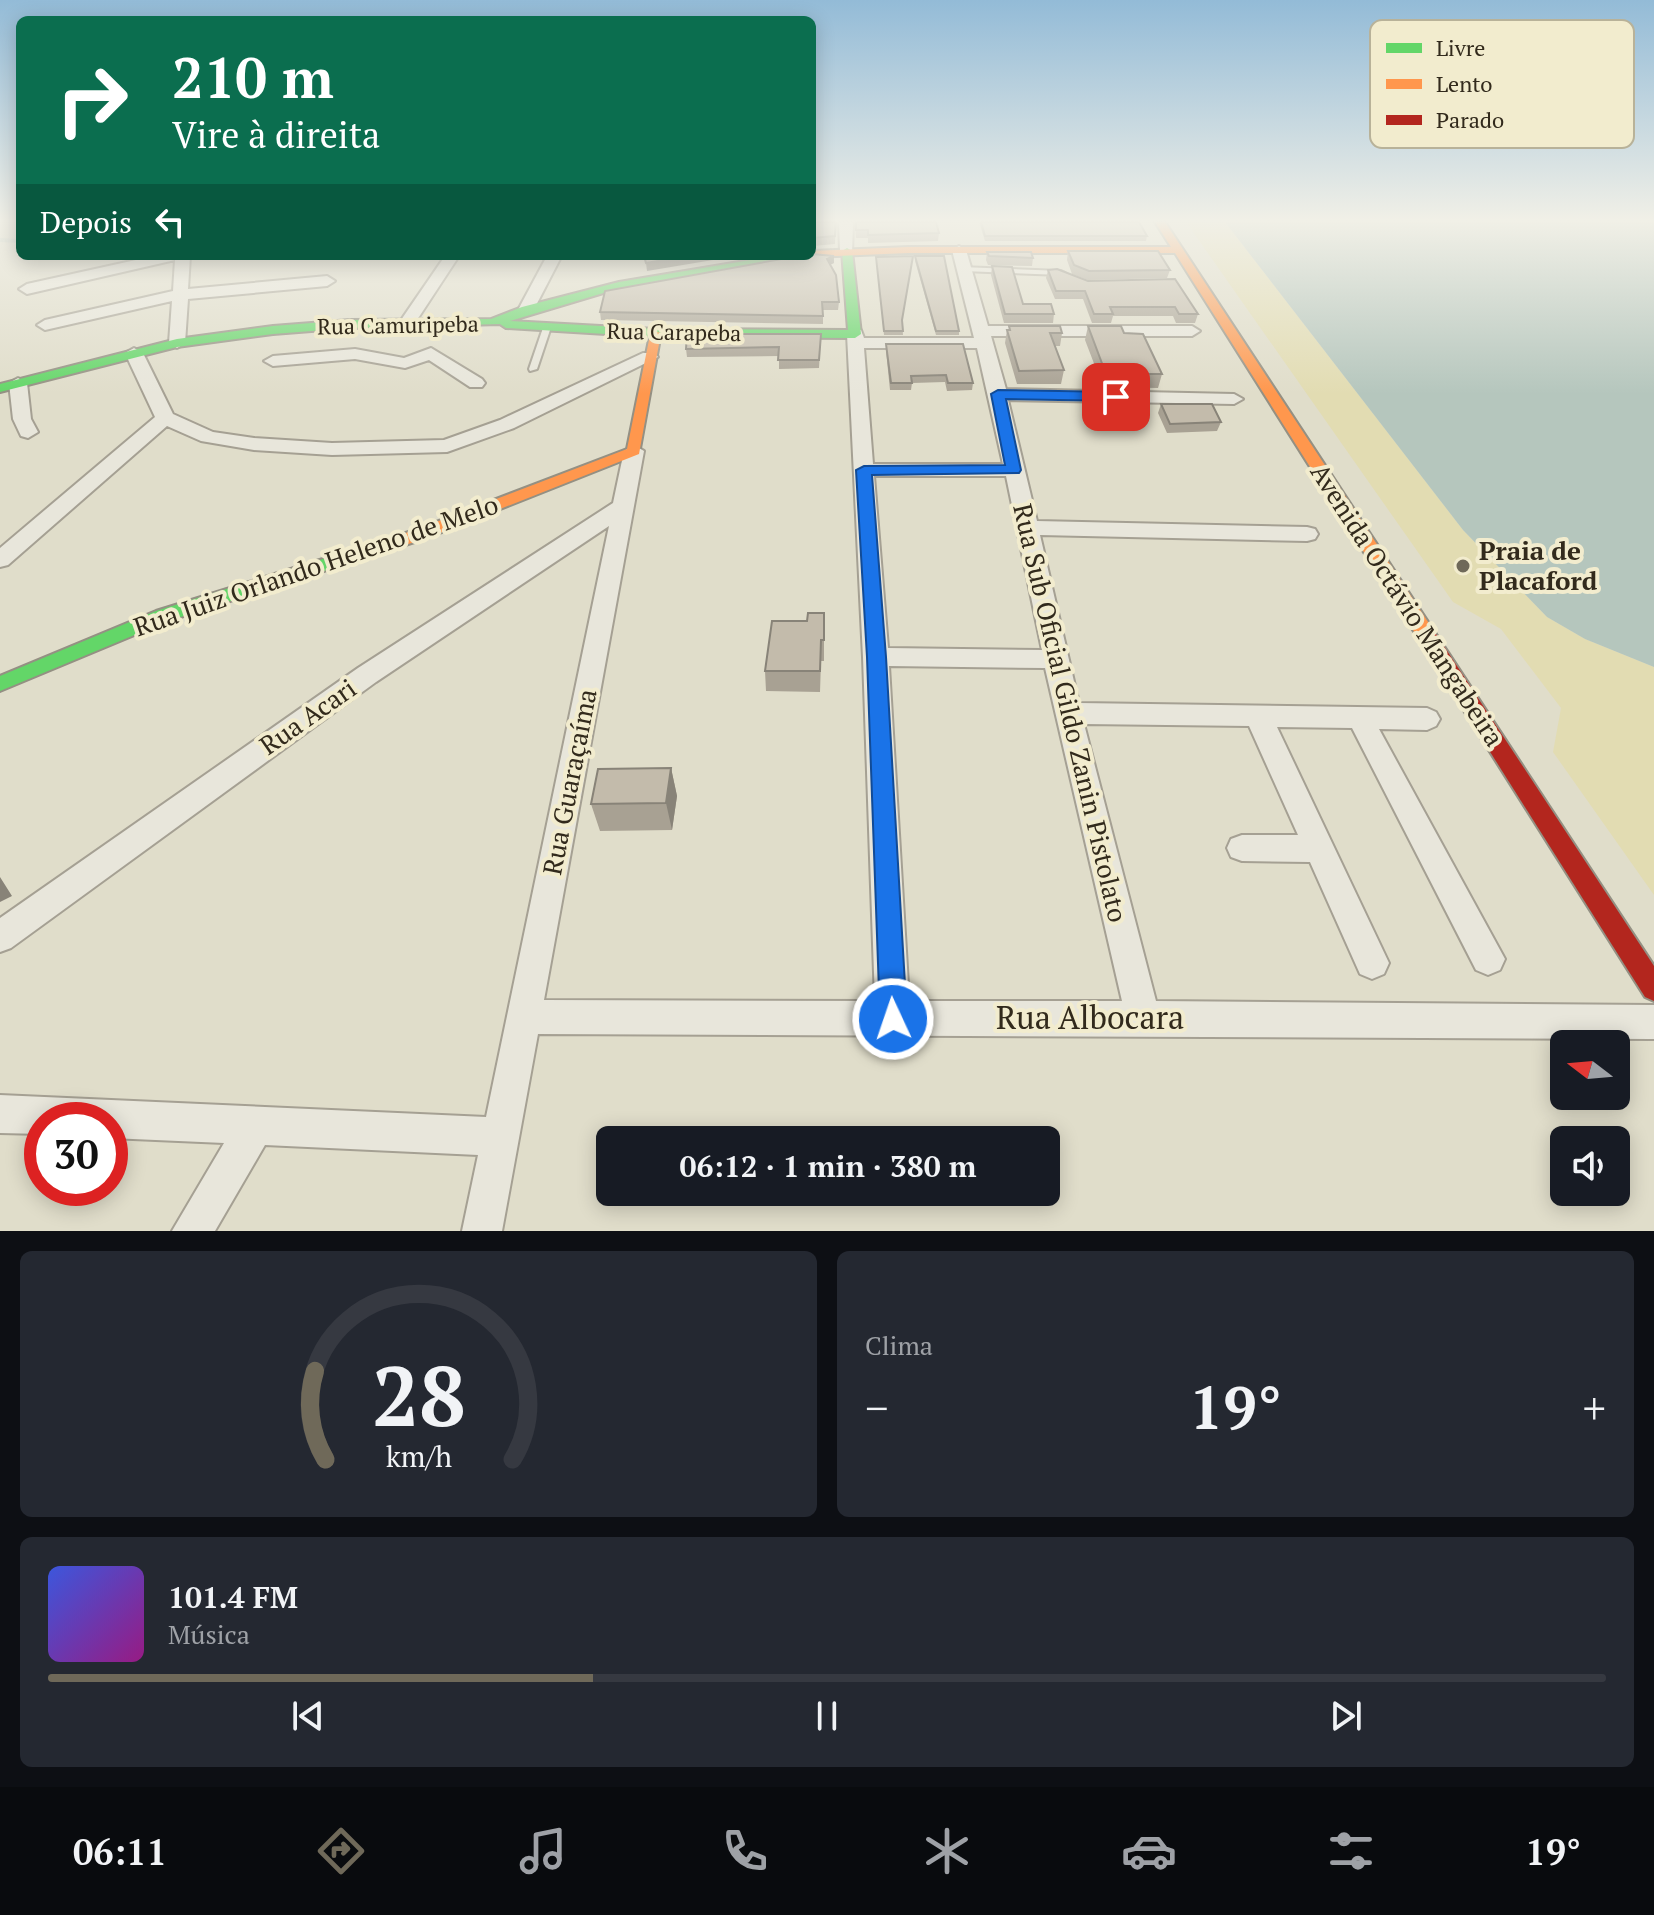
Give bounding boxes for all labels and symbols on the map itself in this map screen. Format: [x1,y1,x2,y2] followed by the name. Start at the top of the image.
[1370,20,1634,148] legend
[1436,33,1485,62] text: Livre
[1436,69,1493,98] text: Lento
[1436,105,1504,134] text: Parado
[317,309,479,340] street label: Rua Camuripeba
[606,316,742,347] street label: Rua Carapeba
[1082,363,1150,431] pin
[1304,457,1512,752] street label: Avenida Octávio Mangabeira
[129,487,502,643] street label: Rua Juiz Orlando Heleno de Melo
[1006,500,1136,925] street label: Rua Sub Oficial Gildo Zanin Pistolato
[1479,533,1598,597] place label: Praia de Placaford
[1454,557,1472,575] marker: Praia de Placaford
[252,671,362,762] street label: Rua Acari
[534,686,604,878] street label: Rua Guaraçaíma
[851,977,935,1061] position arrow
[996,996,1184,1038] street label: Rua Albocara
[1550,1030,1630,1110] north arrow
[24,1102,128,1206] speed limit sign: 30

